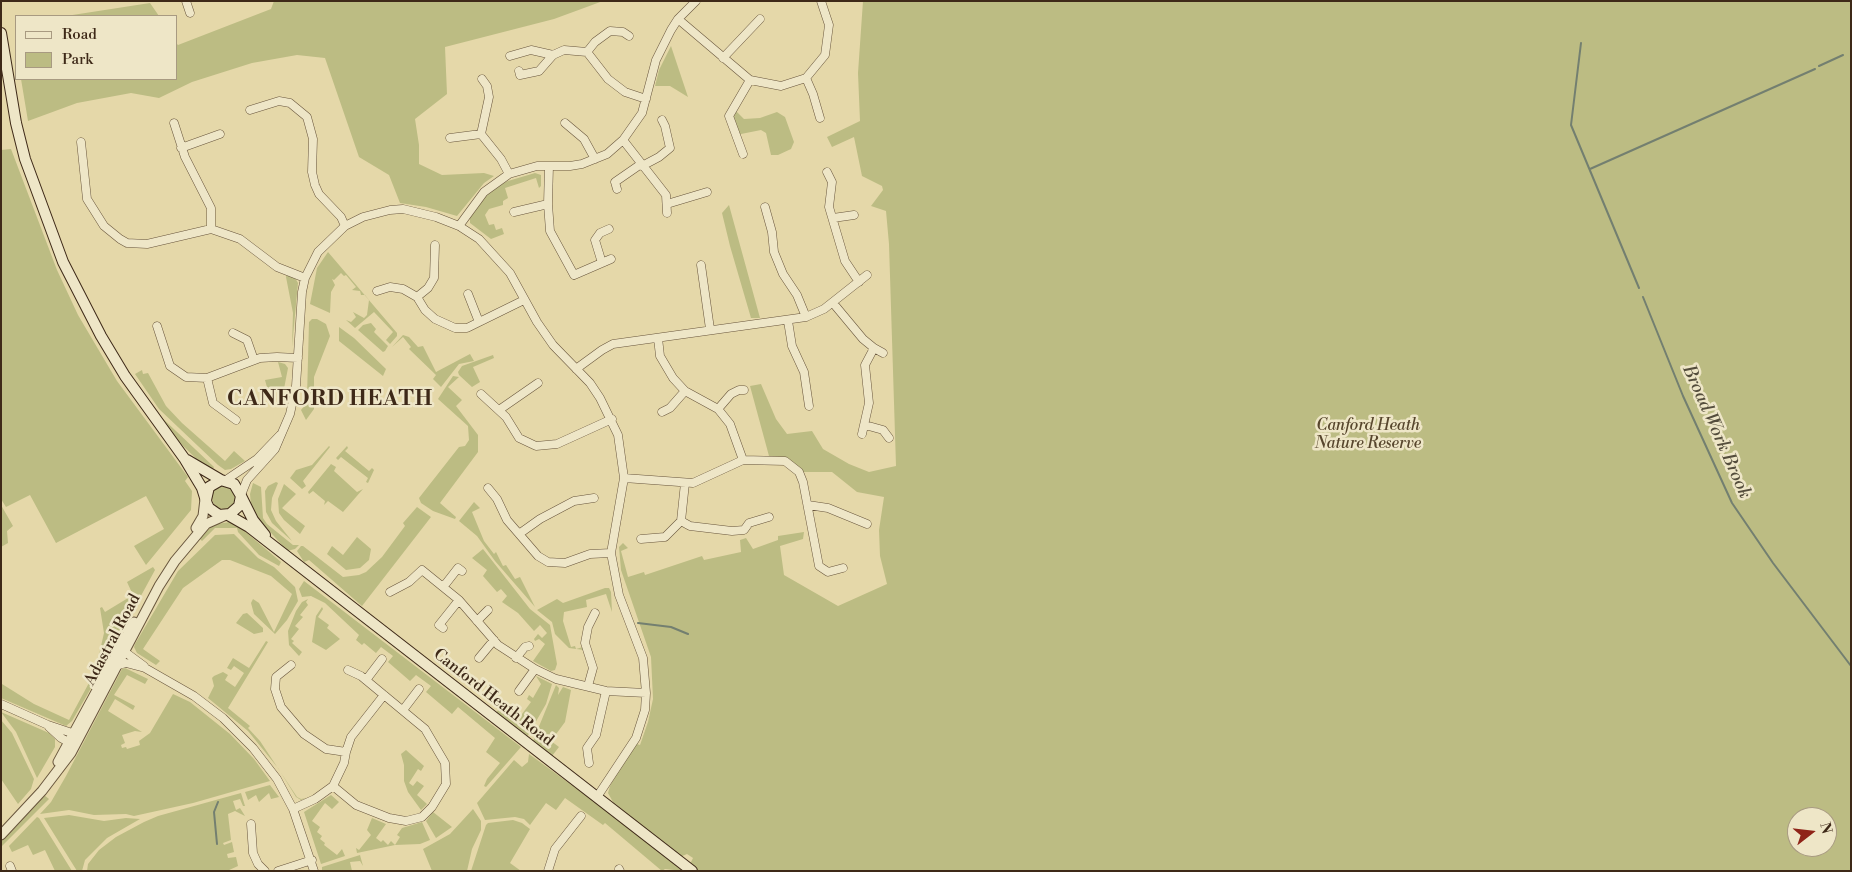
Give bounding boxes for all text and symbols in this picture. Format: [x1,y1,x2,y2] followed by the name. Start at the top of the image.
[15,15,178,80] legend
[62,25,97,44] text: Road
[62,50,93,69] text: Park
[1677,362,1755,502] water label: Broad Work Brook
[225,387,435,413] district label: CANFORD HEATH
[1315,416,1421,454] park label: Canford Heath Nature Reserve
[81,591,145,689] street label: Adastral Road
[429,645,557,751] street label: Canford Heath Road
[1787,807,1837,857] north arrow
[1815,820,1836,836] text: N

